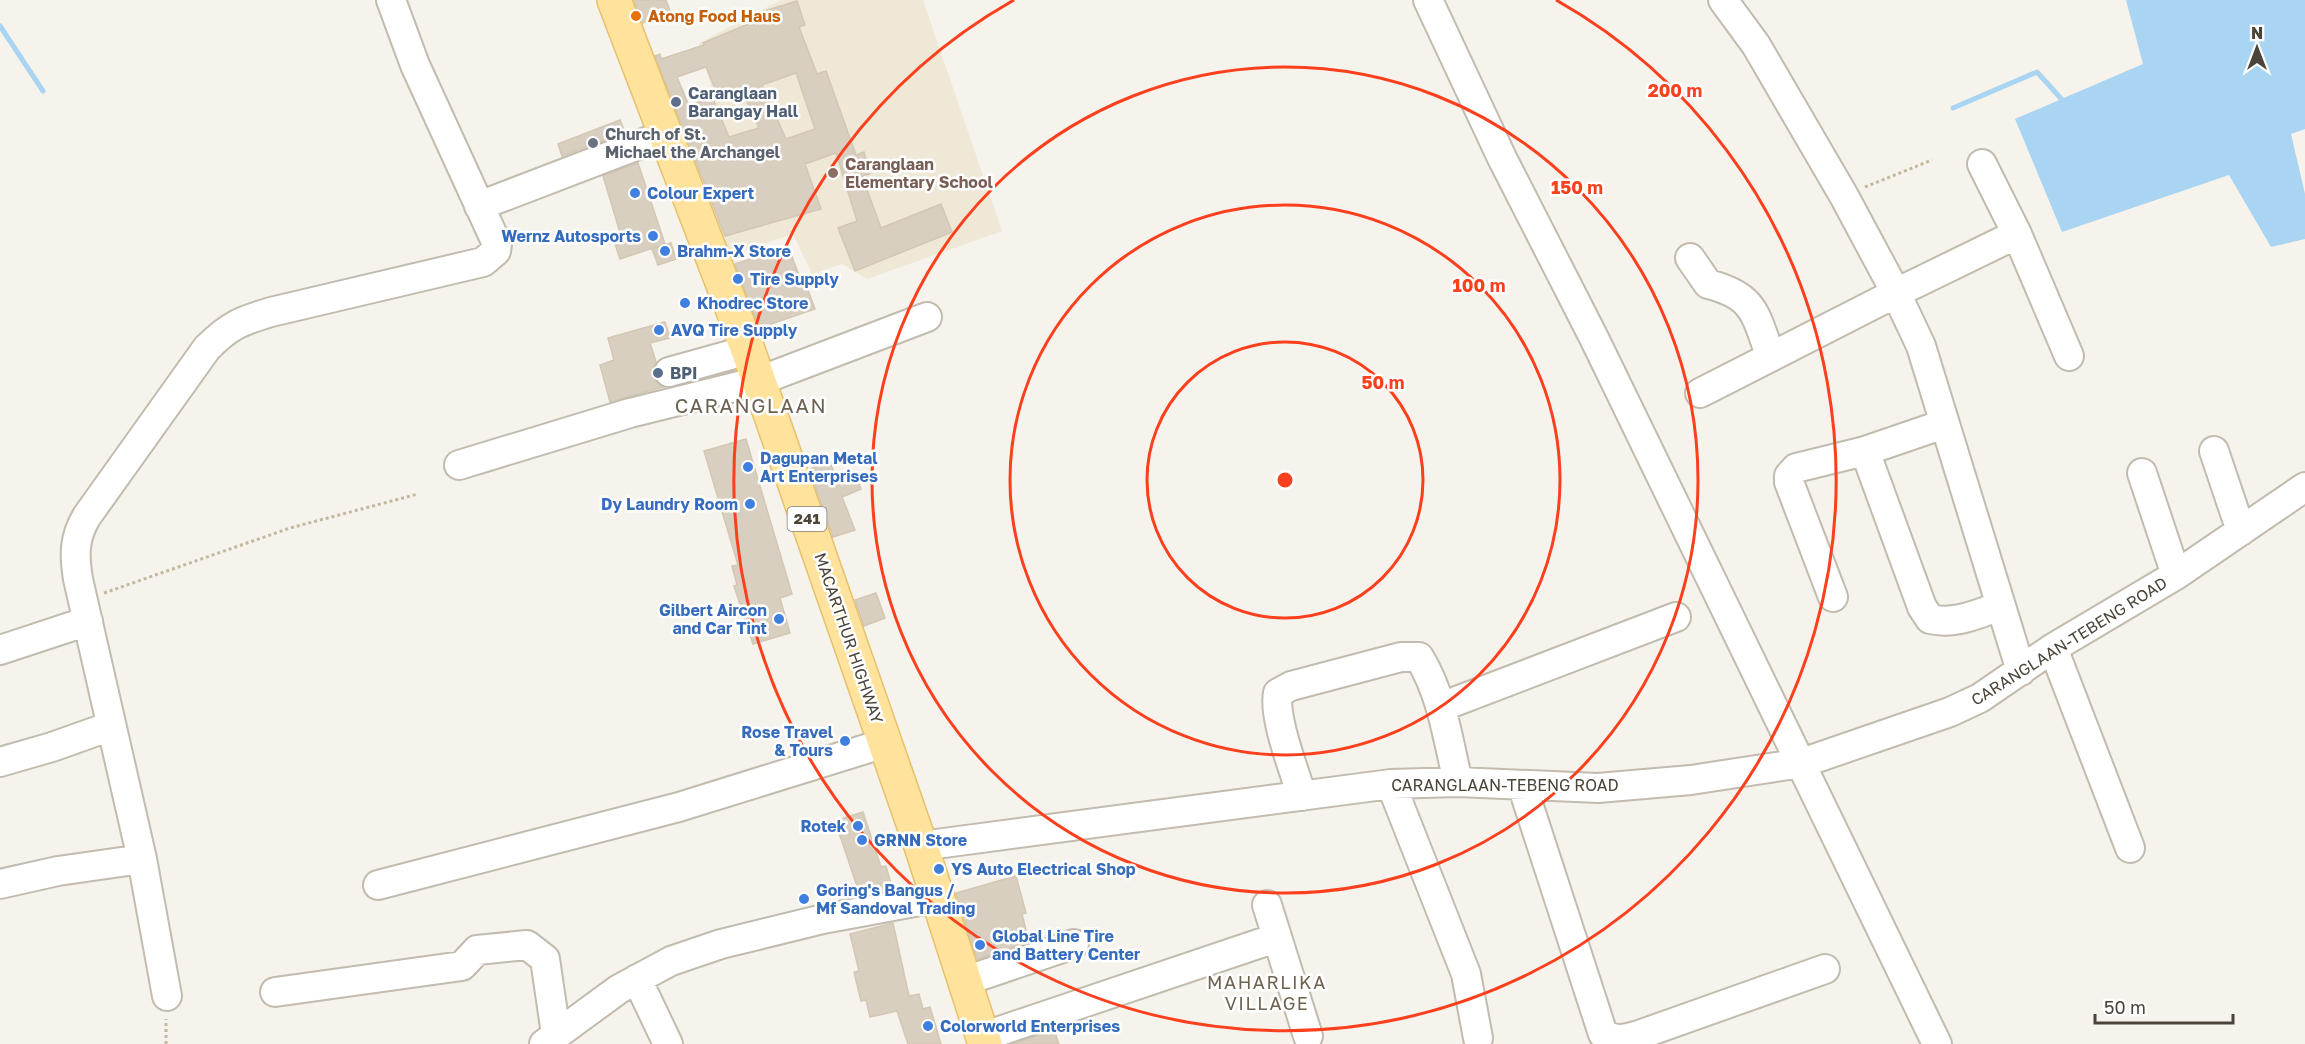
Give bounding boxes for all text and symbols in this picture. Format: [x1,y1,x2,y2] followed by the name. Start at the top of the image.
[648,6,781,26] place label: Atong Food Haus
[629,9,643,23] marker: Atong Food Haus
[2227,18,2287,78] north arrow
[2251,23,2263,43] text: N
[1648,79,1702,101] text: 200 m
[688,83,799,121] place label: Caranglaan Barangay Hall
[669,95,683,109] marker: Caranglaan Barangay Hall
[605,124,781,162] place label: Church of St. Michael the Archangel
[586,136,600,150] marker: Church of St. Michael the Archangel
[845,154,994,192] place label: Caranglaan Elementary School
[826,166,840,180] marker: Caranglaan Elementary School
[1551,176,1603,198] text: 150 m
[647,183,754,203] place label: Colour Expert
[628,186,642,200] marker: Colour Expert
[501,226,641,246] place label: Wernz Autosports
[646,229,660,243] marker: Wernz Autosports
[677,241,791,261] place label: Brahm-X Store
[658,244,672,258] marker: Brahm-X Store
[750,269,839,289] place label: Tire Supply
[731,272,745,286] marker: Tire Supply
[1453,274,1505,296] text: 100 m
[697,293,808,313] place label: Khodrec Store
[678,296,692,310] marker: Khodrec Store
[671,320,798,340] place label: AVQ Tire Supply
[652,323,666,337] marker: AVQ Tire Supply
[670,363,697,383] place label: BPI
[651,366,665,380] marker: BPI
[1362,371,1404,393] text: 50 m
[675,393,827,417] district label: CARANGLAAN
[760,448,878,486] place label: Dagupan Metal Art Enterprises
[741,460,755,474] marker: Dagupan Metal Art Enterprises
[1275,470,1295,490] centre of rings
[601,494,738,514] place label: Dy Laundry Room
[743,497,757,511] marker: Dy Laundry Room
[788,507,826,531] road number: 241
[810,550,888,727] street label: MACARTHUR HIGHWAY
[1967,572,2171,710] street label: CARANGLAAN-TEBENG ROAD
[659,600,767,638] place label: Gilbert Aircon and Car Tint
[772,612,786,626] marker: Gilbert Aircon and Car Tint
[741,722,834,760] place label: Rose Travel & Tours
[838,734,852,748] marker: Rose Travel & Tours
[1391,775,1619,795] street label: CARANGLAAN-TEBENG ROAD
[800,816,847,836] place label: Rotek
[851,819,865,833] marker: Rotek
[874,830,967,850] place label: GRNN Store
[855,833,869,847] marker: GRNN Store
[951,859,1136,879] place label: YS Auto Electrical Shop
[932,862,946,876] marker: YS Auto Electrical Shop
[816,880,976,918] place label: Goring's Bangus / Mf Sandoval Trading
[797,892,811,906] marker: Goring's Bangus / Mf Sandoval Trading
[992,926,1140,964] place label: Global Line Tire and Battery Center
[973,938,987,952] marker: Global Line Tire and Battery Center
[1207,971,1327,1014] district label: MAHARLIKA VILLAGE
[2095,987,2233,1025] scale bar
[2104,996,2146,1018] text: 50 m
[940,1016,1120,1036] place label: Colorworld Enterprises
[921,1019,935,1033] marker: Colorworld Enterprises

